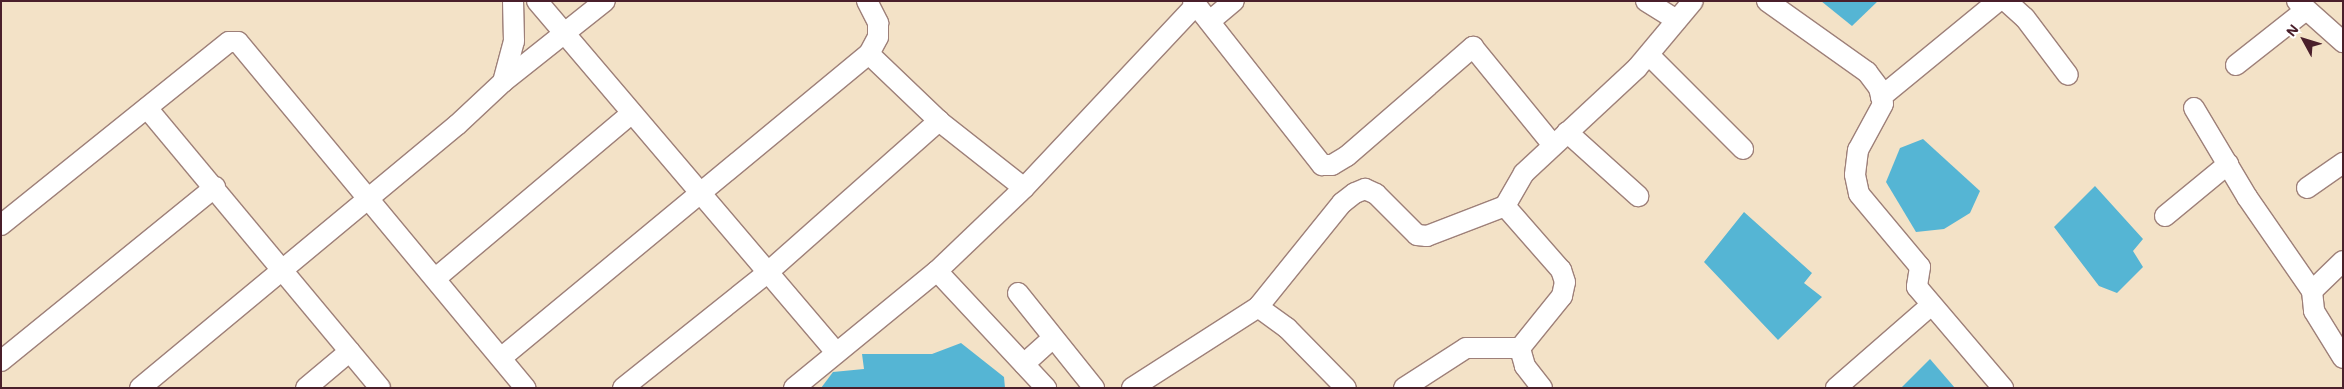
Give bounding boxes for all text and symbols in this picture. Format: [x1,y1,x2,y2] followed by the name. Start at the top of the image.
[2279,15,2329,65] north arrow
[2281,20,2303,40] text: N

